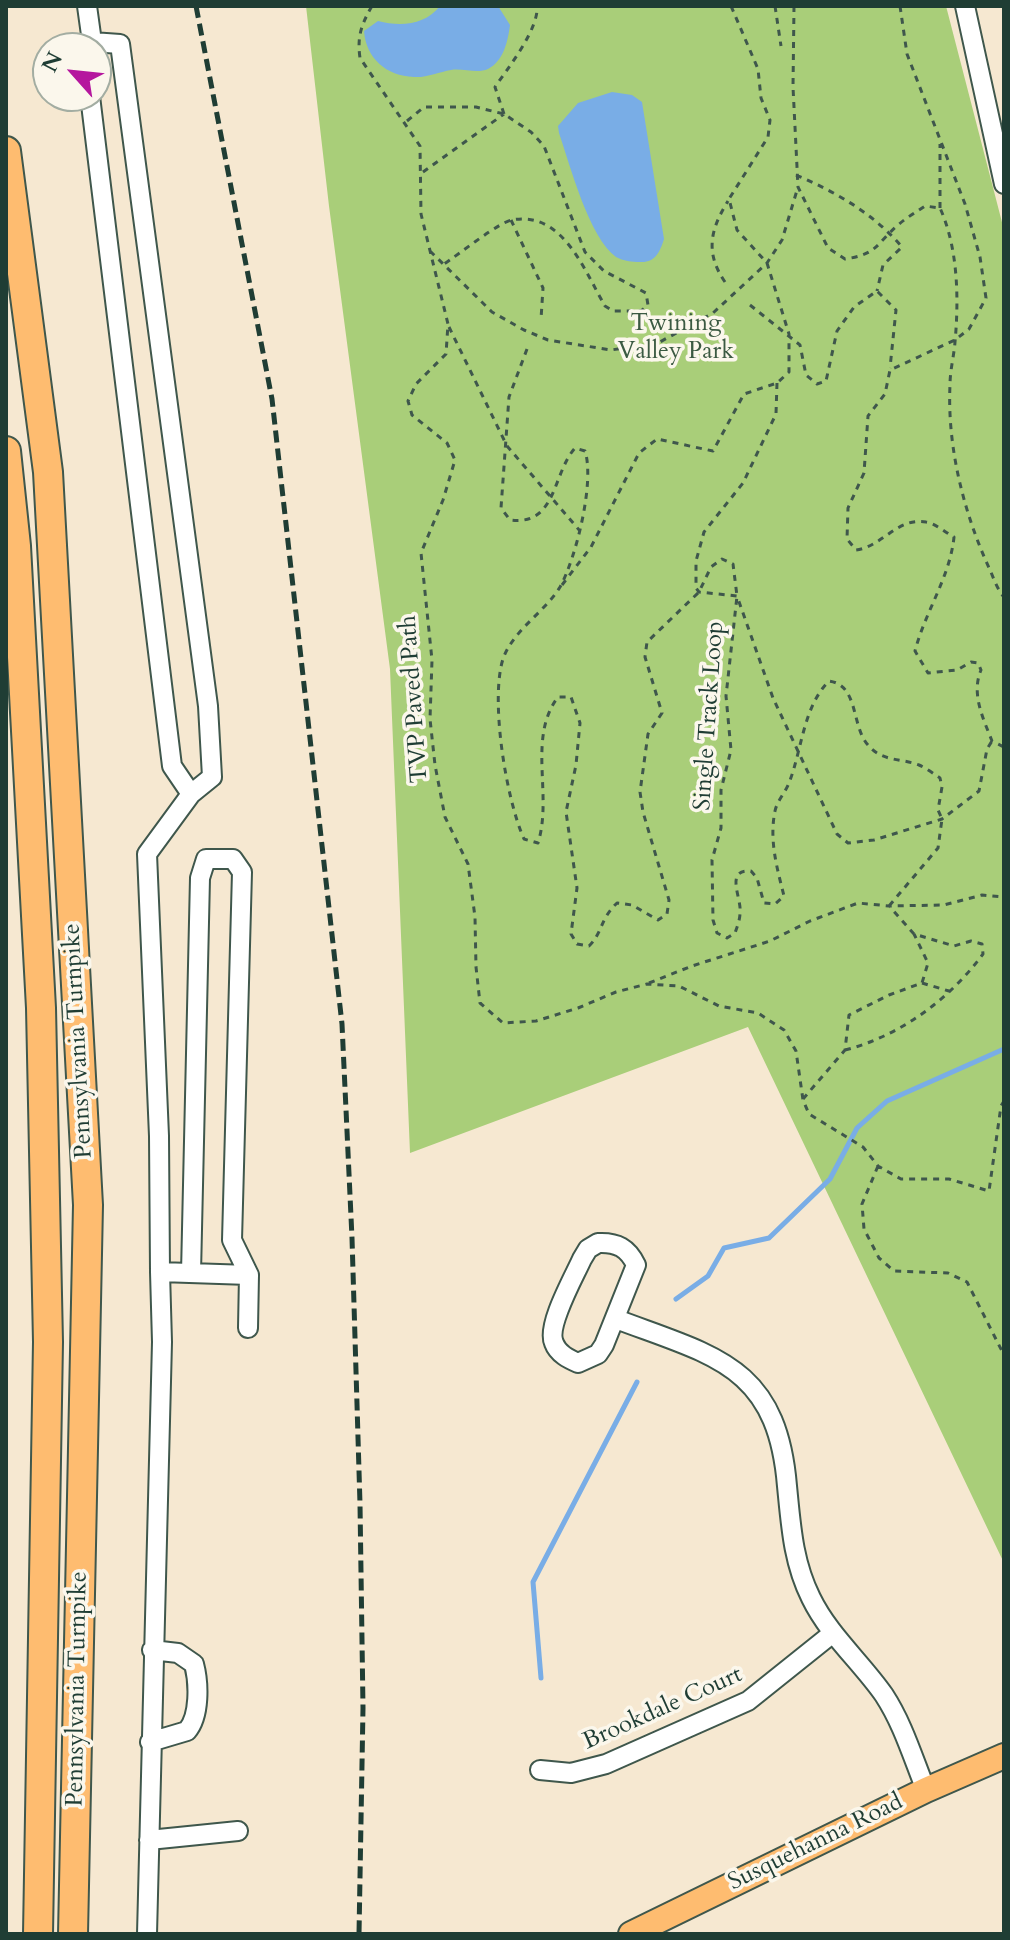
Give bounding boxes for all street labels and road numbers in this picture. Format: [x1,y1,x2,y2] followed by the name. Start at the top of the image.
[395,614,435,784] street label: TVP Paved Path
[689,620,731,812] street label: Single Track Loop
[58,923,100,1159] street label: Pennsylvania Turnpike
[62,1571,94,1807] street label: Pennsylvania Turnpike
[579,1661,747,1757] street label: Brookdale Court
[724,1788,908,1898] street label: Susquehanna Road

